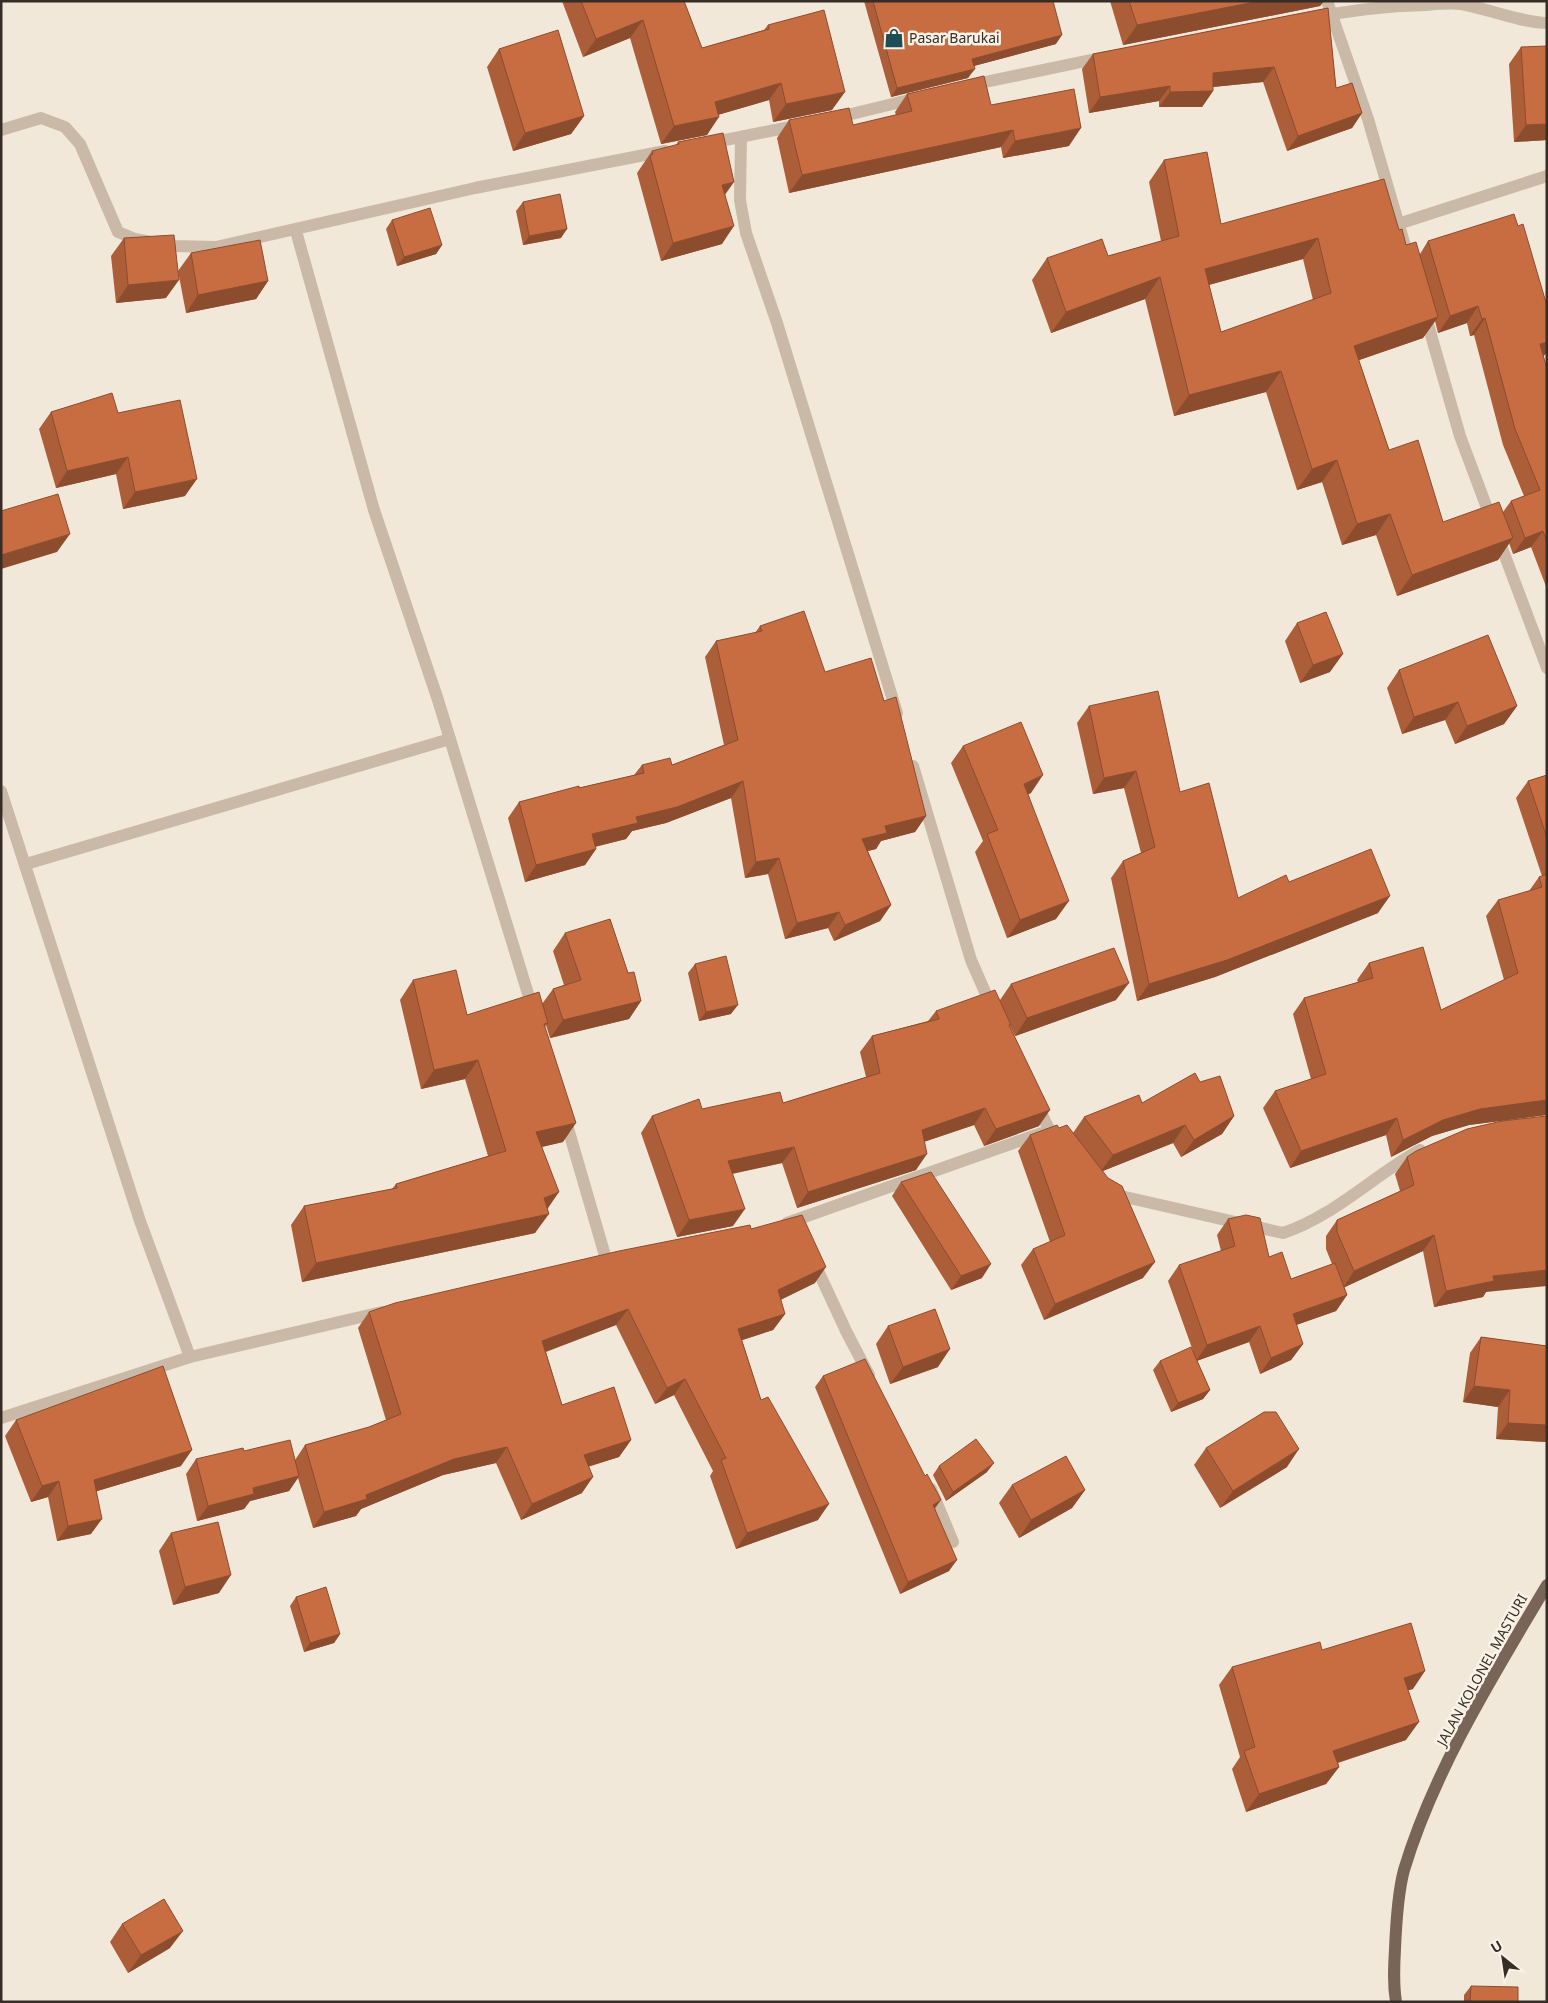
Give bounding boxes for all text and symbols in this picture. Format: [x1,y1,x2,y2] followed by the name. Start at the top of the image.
[883,27,905,49] shop icon: Pasar Barukai
[909,28,1000,47] place label: Pasar Barukai
[1431,1590,1531,1751] street label: JALAN KOLONEL MASTURI
[1478,1933,1528,1983] north arrow
[1487,1935,1506,1957] text: U

